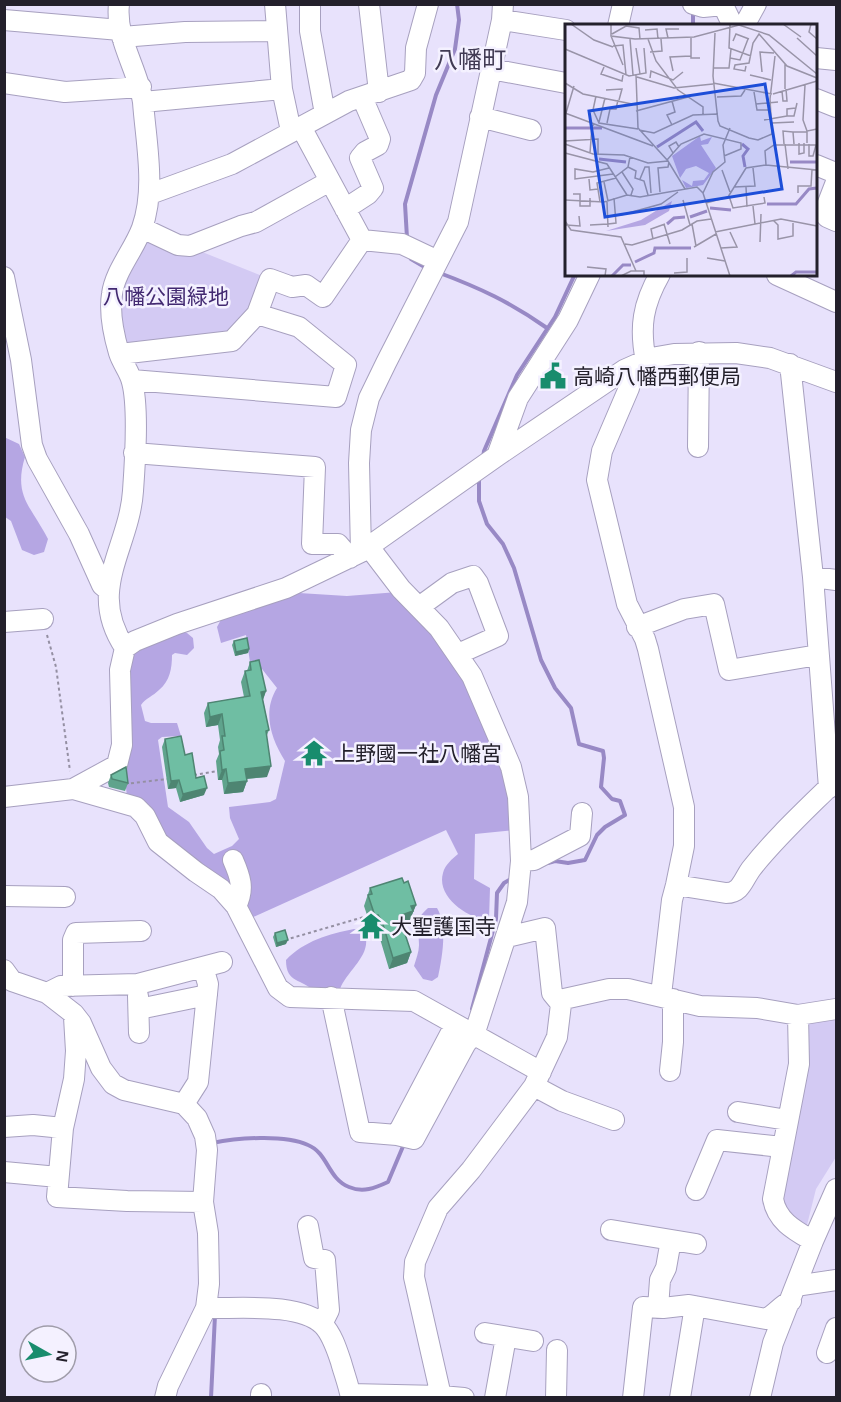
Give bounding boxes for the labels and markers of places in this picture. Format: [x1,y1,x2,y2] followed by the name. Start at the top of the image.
[538,361,568,391] public building icon: 高崎八幡西郵便局
[573,365,741,388] place label: 高崎八幡西郵便局
[299,738,329,768] temple icon: 上野國一社八幡宮
[334,742,502,765] place label: 上野國一社八幡宮
[356,911,386,941] temple icon: 大聖護国寺
[391,915,496,938] place label: 大聖護国寺

